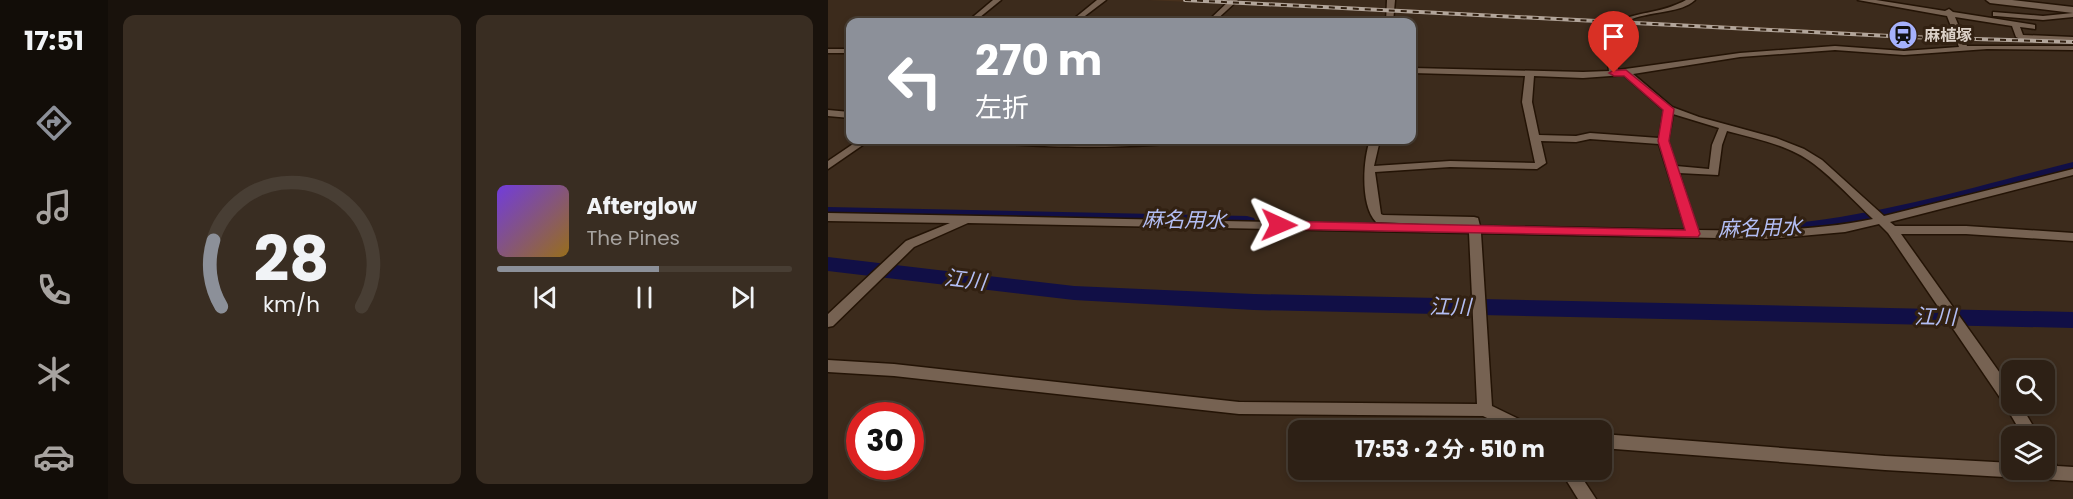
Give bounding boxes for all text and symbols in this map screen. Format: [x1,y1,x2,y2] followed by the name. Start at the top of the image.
[1588,11,1639,73] pin
[1887,19,1919,51] station icon: 麻植塚
[1597,20,1630,53] icon: arrive
[24,22,84,59] text: 17:51
[1924,24,1972,47] place label: 麻植塚
[975,31,1102,90] text: 270 m
[876,42,954,120] icon: left
[975,89,1029,126] text: 左折
[33,102,75,144] icon: directions
[33,186,75,228] icon: music
[587,191,697,222] text: Afterglow
[1247,193,1311,257] position arrow
[1142,204,1228,235] water label: 麻名用水
[1718,211,1804,243] water label: 麻名用水
[254,215,330,303] text: 28
[587,224,680,252] text: The Pines
[942,263,990,297] water label: 江川
[33,269,75,311] icon: phone
[529,281,562,314] icon: previous
[628,281,661,314] icon: pause
[726,281,759,314] icon: next
[263,289,320,320] text: km/h
[1429,292,1473,321] water label: 江川
[1914,302,1958,331] water label: 江川
[33,353,75,395] icon: climate
[2001,360,2055,480] map controls
[2001,360,2055,414] button: search
[846,402,924,480] speed limit sign: 30
[2001,426,2055,480] button: layers
[1355,434,1545,465] text: 17:53 · 2 分 · 510 m
[33,436,75,478] icon: car

